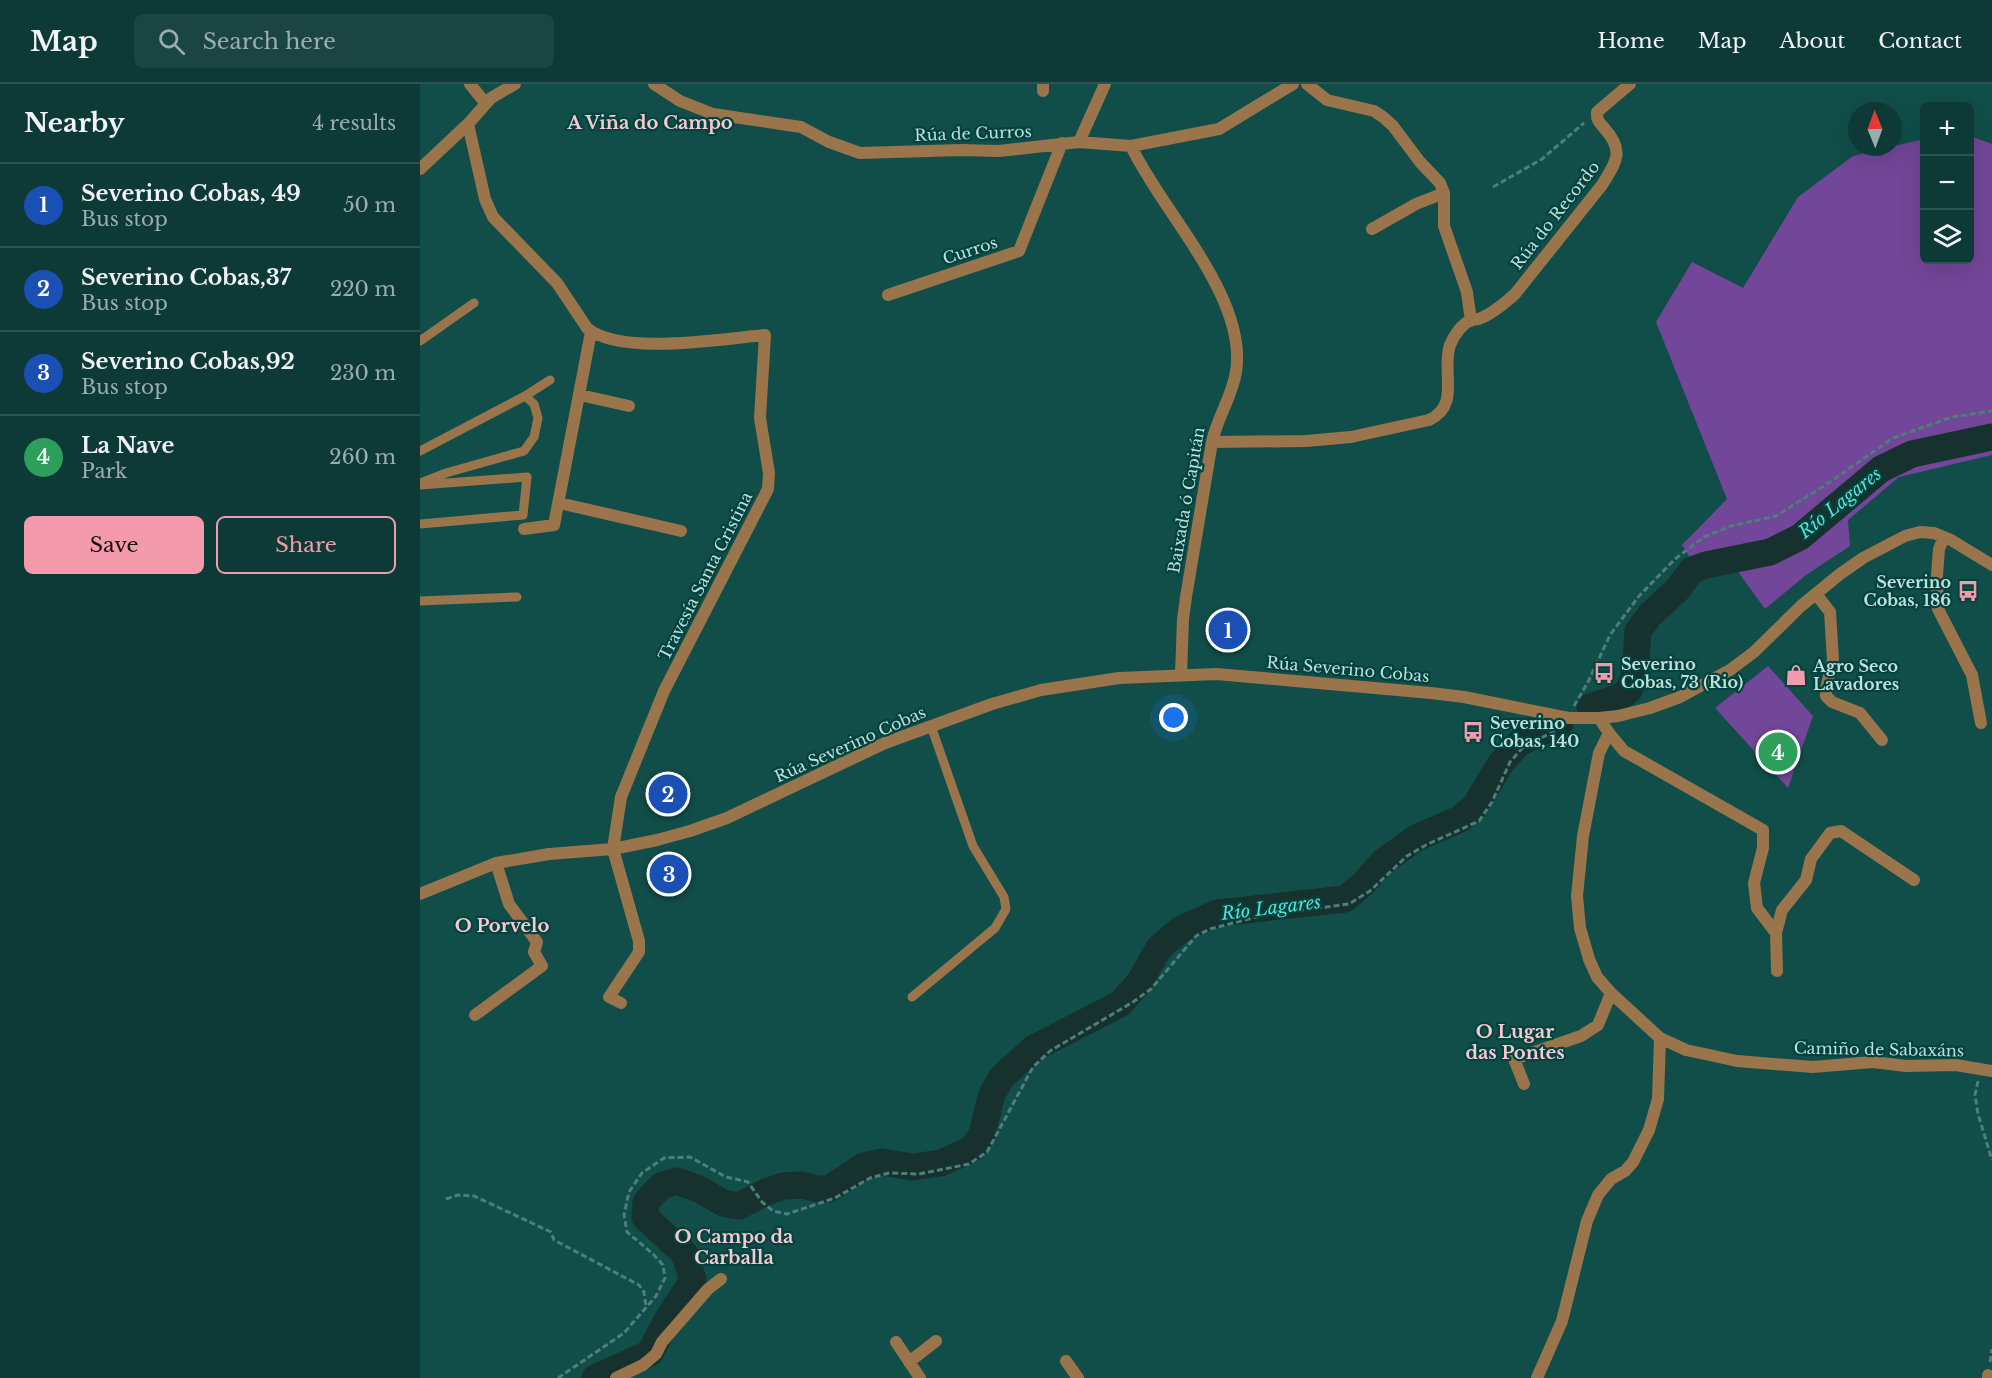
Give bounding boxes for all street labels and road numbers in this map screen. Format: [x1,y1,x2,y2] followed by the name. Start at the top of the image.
[914,121,1032,145] street label: Rúa de Curros
[1507,157,1603,273] street label: Rúa do Recordo
[940,232,1000,268] street label: Curros
[1163,425,1209,575] street label: Baixada ó Capitán
[654,488,756,664] street label: Travesía Santa Cristina
[1266,652,1430,686] street label: Rúa Severino Cobas
[771,702,929,786] street label: Rúa Severino Cobas
[1794,1038,1964,1060] street label: Camiño de Sabaxáns

